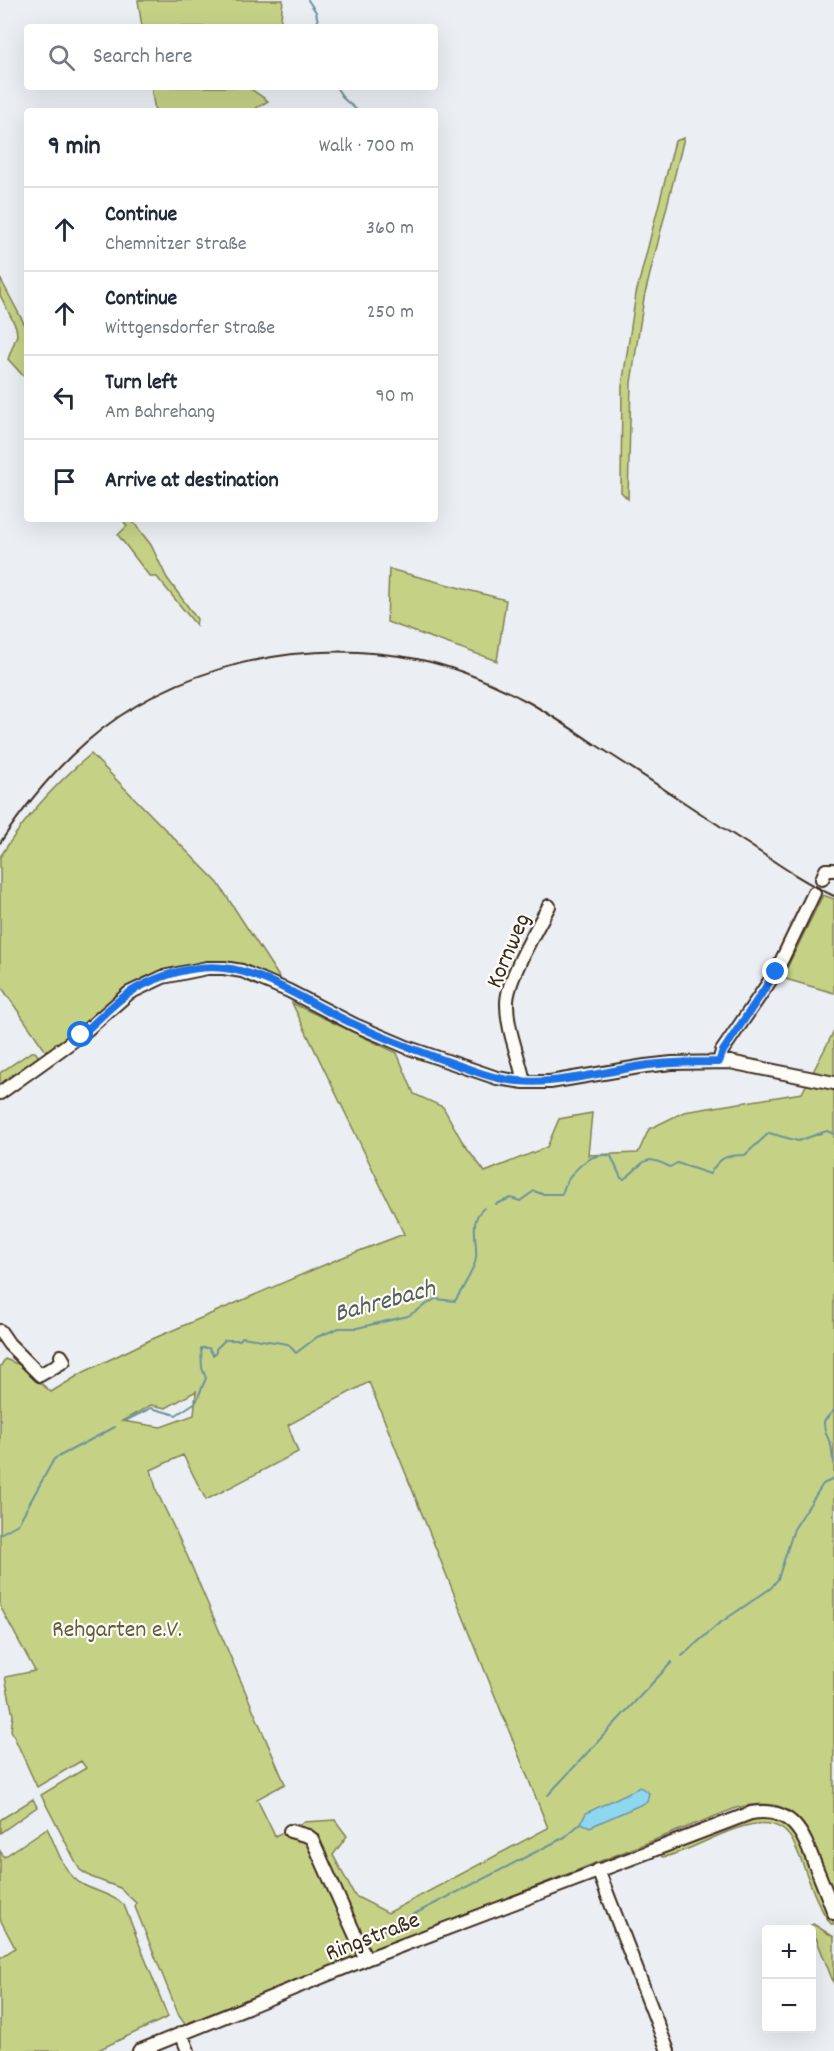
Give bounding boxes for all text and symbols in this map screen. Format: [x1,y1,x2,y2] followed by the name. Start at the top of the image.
[24,24,438,90] search box
[45,41,78,74] icon: search
[93,42,192,73] text: Search here
[48,129,101,166] text: 9 min
[319,133,414,161] text: Walk · 700 m
[105,200,177,231] text: Continue
[48,213,81,246] icon: ahead
[366,215,414,243] text: 360 m
[105,231,247,259] text: Chemnitzer Straße
[105,284,177,315] text: Continue
[48,297,81,330] icon: ahead
[367,299,414,327] text: 250 m
[105,315,275,343] text: Wittgensdorfer Straße
[105,368,177,399] text: Turn left
[48,381,81,414] icon: left
[376,383,414,411] text: 90 m
[105,399,215,427] text: Am Bahrehang
[48,465,81,498] icon: arrive
[105,466,279,497] text: Arrive at destination
[479,908,541,994] street label: Kornweg
[762,958,788,984] route end
[67,1021,93,1047] route start
[330,1271,441,1334] water label: Bahrebach
[52,1614,182,1648] park label: Rehgarten e.V.
[321,1904,425,1971] street label: Ringstraße
[762,1925,816,2033] map controls
[762,1925,816,1979] button: +
[762,1979,816,2033] button: −

